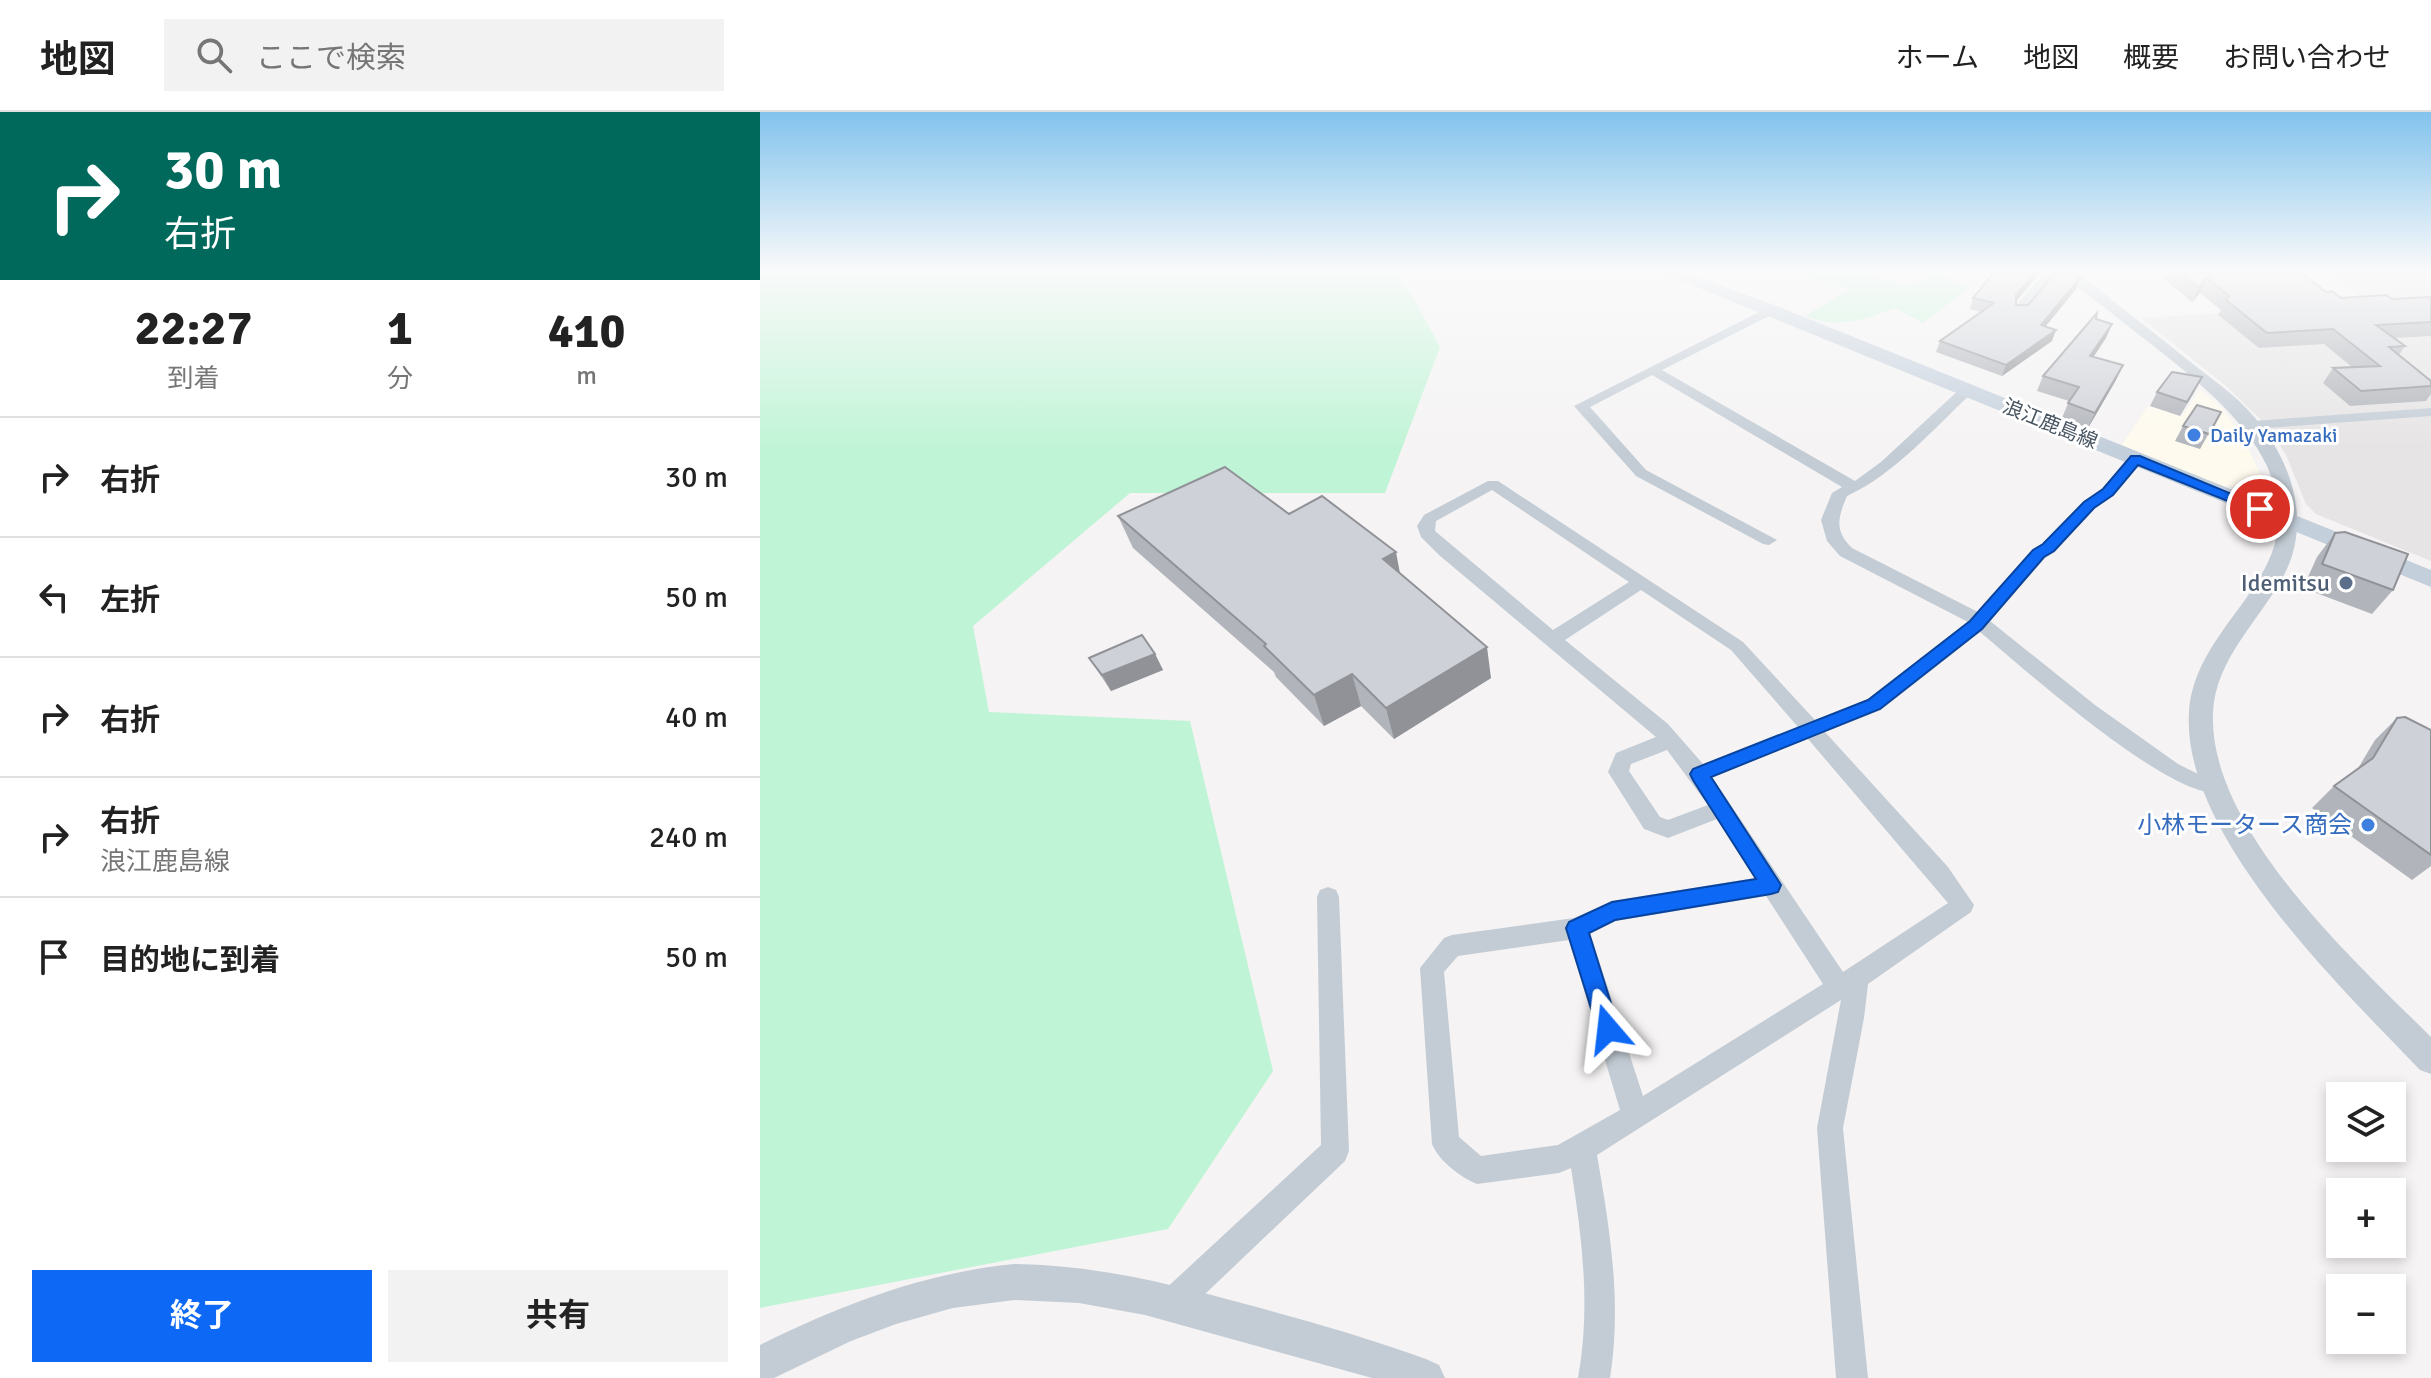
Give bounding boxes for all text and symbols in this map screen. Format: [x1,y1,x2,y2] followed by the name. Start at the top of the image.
[164,19,724,91] search box
[192,33,236,77] icon: search
[40,36,116,83] text: 地図
[256,40,406,77] text: ここで検索
[1896,41,1979,75] text: ホーム
[2023,41,2079,75] text: 地図
[2123,41,2179,75] text: 概要
[2223,41,2391,75] text: お問い合わせ
[164,135,282,204] text: 30 m
[32,144,136,248] icon: right
[164,212,236,257] text: 右折
[135,299,252,358] text: 22:27
[387,299,413,358] text: 1
[548,302,625,361] text: 410
[576,360,597,392] text: m
[168,363,220,395] text: 到着
[387,363,413,395] text: 分
[1999,394,2101,454] street label: 浪江鹿島線
[2210,423,2338,448] place label: Daily Yamazaki
[2185,426,2203,444] marker: Daily Yamazaki
[32,455,76,499] icon: right
[665,459,728,496] text: 30 m
[100,462,160,499] text: 右折
[2226,475,2294,543] pin
[2238,487,2282,531] icon: arrive
[2241,568,2330,598] place label: Idemitsu
[2337,574,2355,592] marker: Idemitsu
[32,575,76,619] icon: left
[665,579,728,616] text: 50 m
[100,582,160,619] text: 左折
[32,695,76,739] icon: right
[665,699,728,736] text: 40 m
[100,702,160,739] text: 右折
[100,803,160,840] text: 右折
[2137,810,2352,840] place label: 小林モータース商会
[32,815,76,859] icon: right
[2359,816,2377,834] marker: 小林モータース商会
[649,819,728,856] text: 240 m
[100,846,230,878] text: 浪江鹿島線
[32,935,76,979] icon: arrive
[665,939,728,976] text: 50 m
[100,942,280,979] text: 目的地に到着
[1566,987,1650,1071] position arrow
[2326,1082,2406,1354] map controls
[2326,1082,2406,1162] button: layers
[2326,1178,2406,1258] button: +
[32,1270,372,1362] button: 終了
[388,1270,728,1362] button: 共有
[2326,1274,2406,1354] button: −

